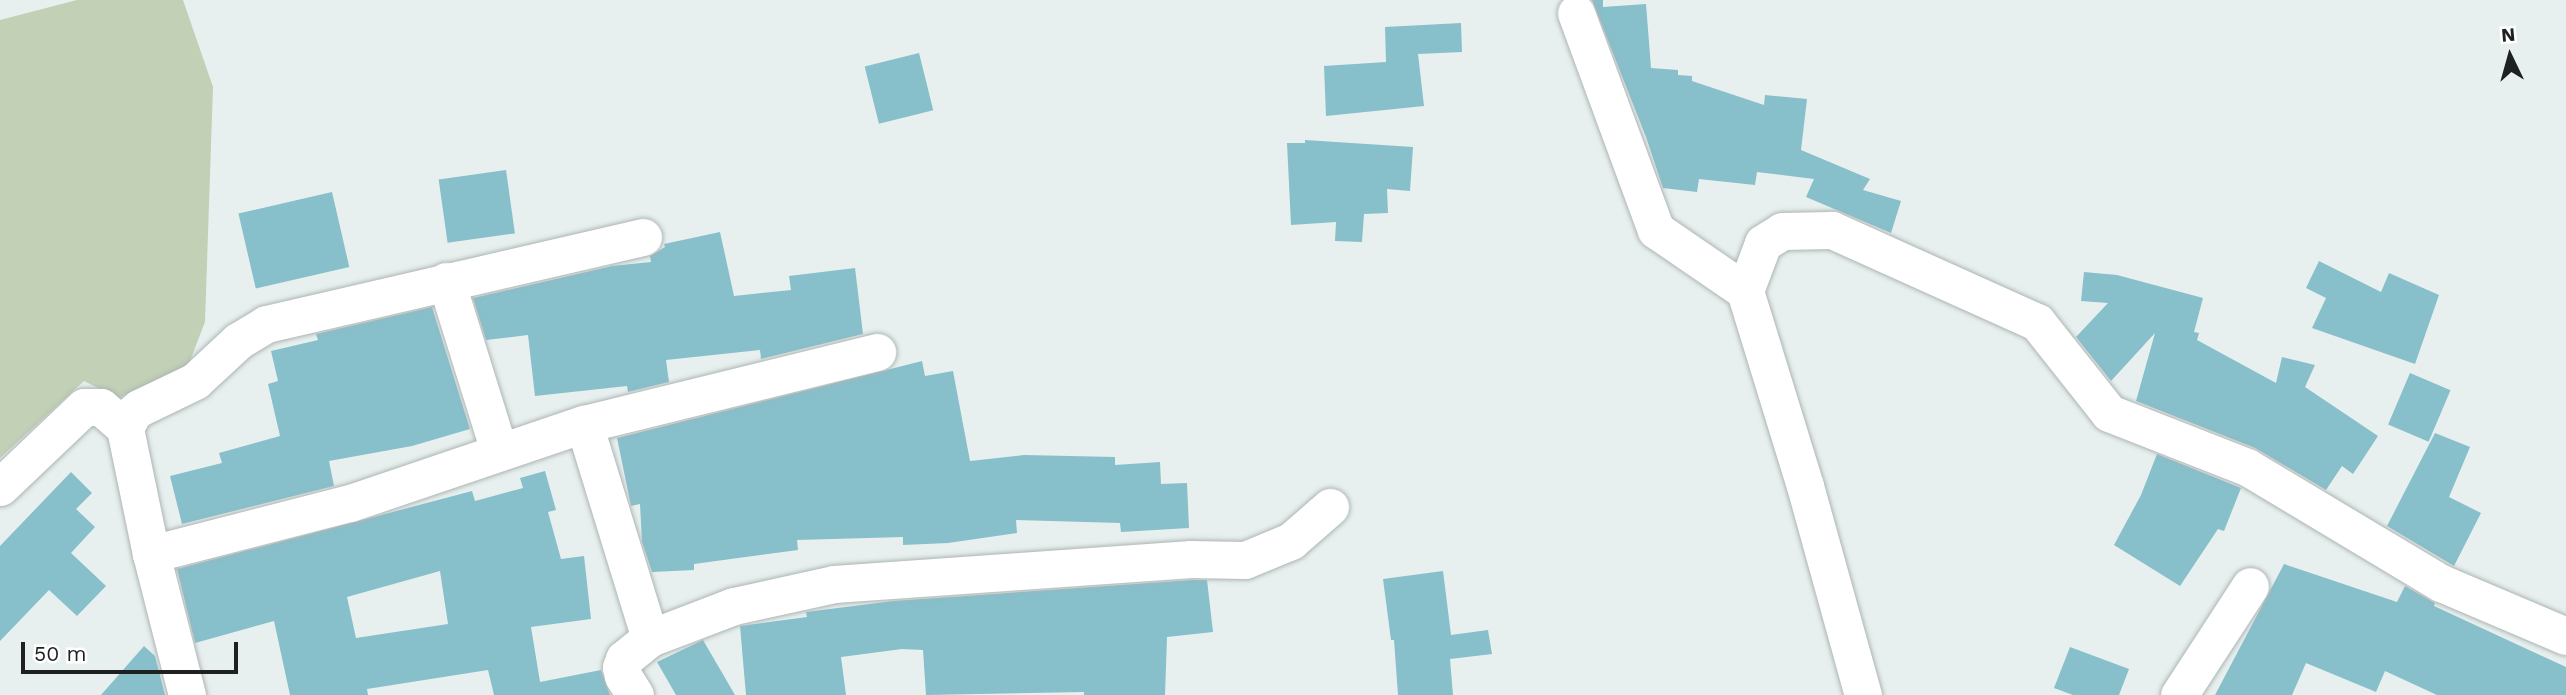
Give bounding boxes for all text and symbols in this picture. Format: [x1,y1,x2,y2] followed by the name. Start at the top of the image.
[2475,21,2545,91] north arrow
[2500,23,2516,47] text: N
[24,628,242,672] scale bar
[34,641,86,666] text: 50 m

